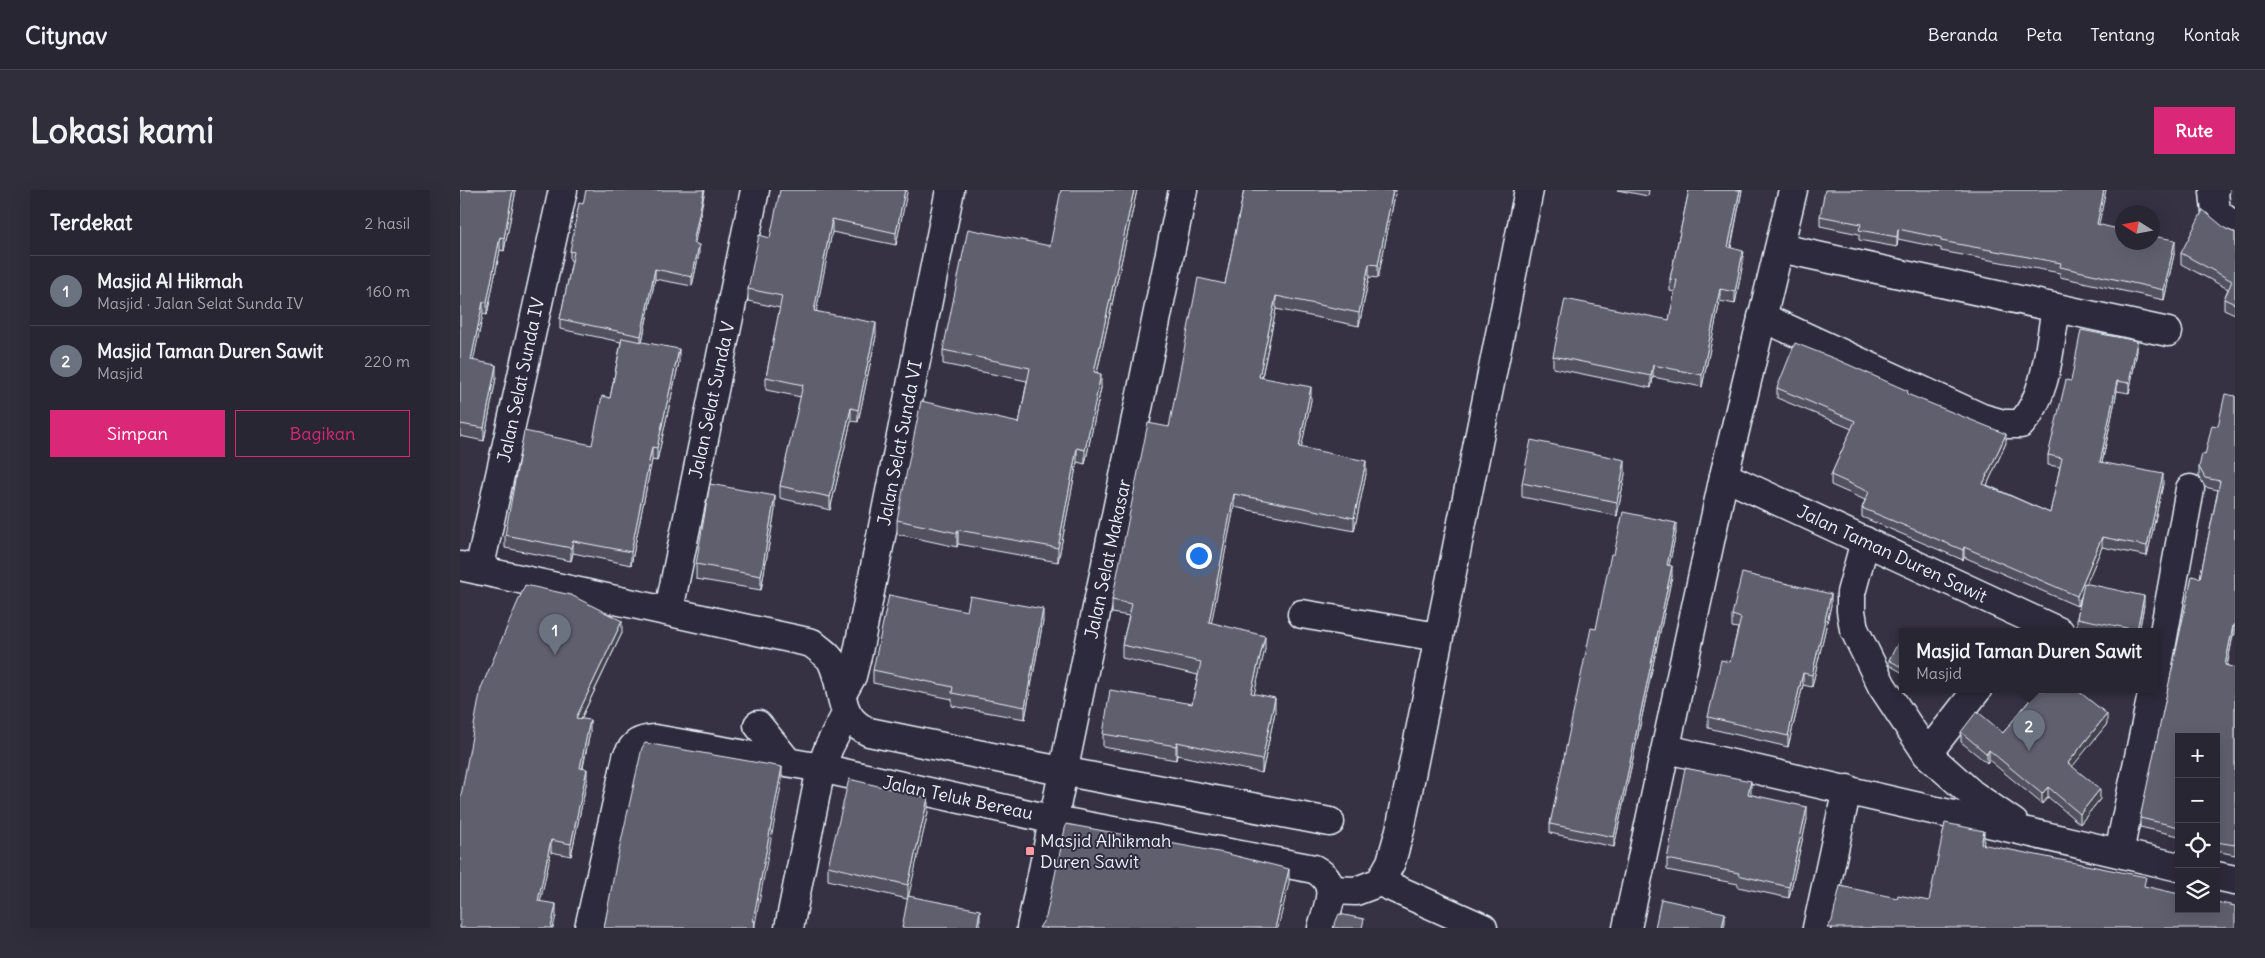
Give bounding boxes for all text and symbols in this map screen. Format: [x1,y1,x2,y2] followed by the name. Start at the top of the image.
[25,20,107,50] text: Citynav
[1928,23,1998,46] text: Beranda
[2026,23,2062,46] text: Peta
[2090,23,2155,46] text: Tentang
[2183,23,2240,46] text: Kontak
[2154,107,2235,154] button: Rute
[30,108,214,152] text: Lokasi kami
[2115,205,2160,250] north arrow
[50,209,132,236] text: Terdekat
[365,213,410,233] text: 2 hasil
[97,269,243,293] text: Masjid Al Hikmah
[63,281,69,301] text: 1
[366,281,410,301] text: 160 m
[97,293,303,313] text: Masjid · Jalan Selat Sunda IV
[492,295,549,464] street label: Jalan Selat Sunda IV
[684,319,739,481] street label: Jalan Selat Sunda V
[97,339,323,363] text: Masjid Taman Duren Sawit
[62,351,70,371] text: 2
[364,351,410,371] text: 220 m
[872,358,927,528] street label: Jalan Selat Sunda VI
[97,363,143,383] text: Masjid
[50,410,225,457] button: Simpan
[235,410,410,457] button: Bagikan
[1079,476,1136,641] street label: Jalan Selat Makasar
[1794,499,1991,608] street label: Jalan Taman Duren Sawit
[1186,543,1212,569] your location
[539,614,571,655] pin: 1
[1899,628,2159,693] popup
[1916,639,2142,663] text: Masjid Taman Duren Sawit
[1916,663,1962,683] text: Masjid
[2013,710,2045,751] pin: 2
[2175,733,2220,913] map controls
[2175,733,2220,778] button: +
[881,770,1035,825] street label: Jalan Teluk Bereau
[2175,778,2220,823] button: −
[2175,823,2220,868] button: locate
[1040,829,1172,873] place label: Masjid Alhikmah Duren Sawit
[1024,845,1036,857] marker: Masjid Alhikmah Duren Sawit
[2175,868,2220,913] button: layers

